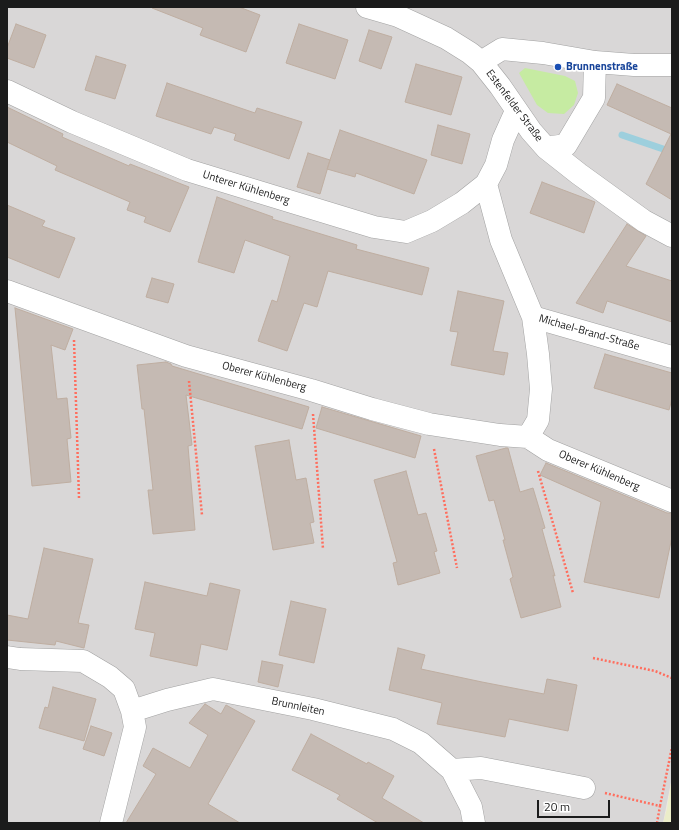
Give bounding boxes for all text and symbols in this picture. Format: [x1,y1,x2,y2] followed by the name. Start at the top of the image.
[566,60,638,74] place label: Brunnenstraße
[553,62,563,72] marker: Brunnenstraße
[483,67,545,145] street label: Estenfelder Straße
[201,168,291,208] street label: Unterer Kühlenberg
[537,312,641,354] street label: Michael-Brand-Straße
[220,359,308,395] street label: Oberer Kühlenberg
[557,448,641,494] street label: Oberer Kühlenberg
[270,695,326,719] street label: Brunnleiten
[539,792,612,818] scale bar
[544,797,570,816] text: 20 m

